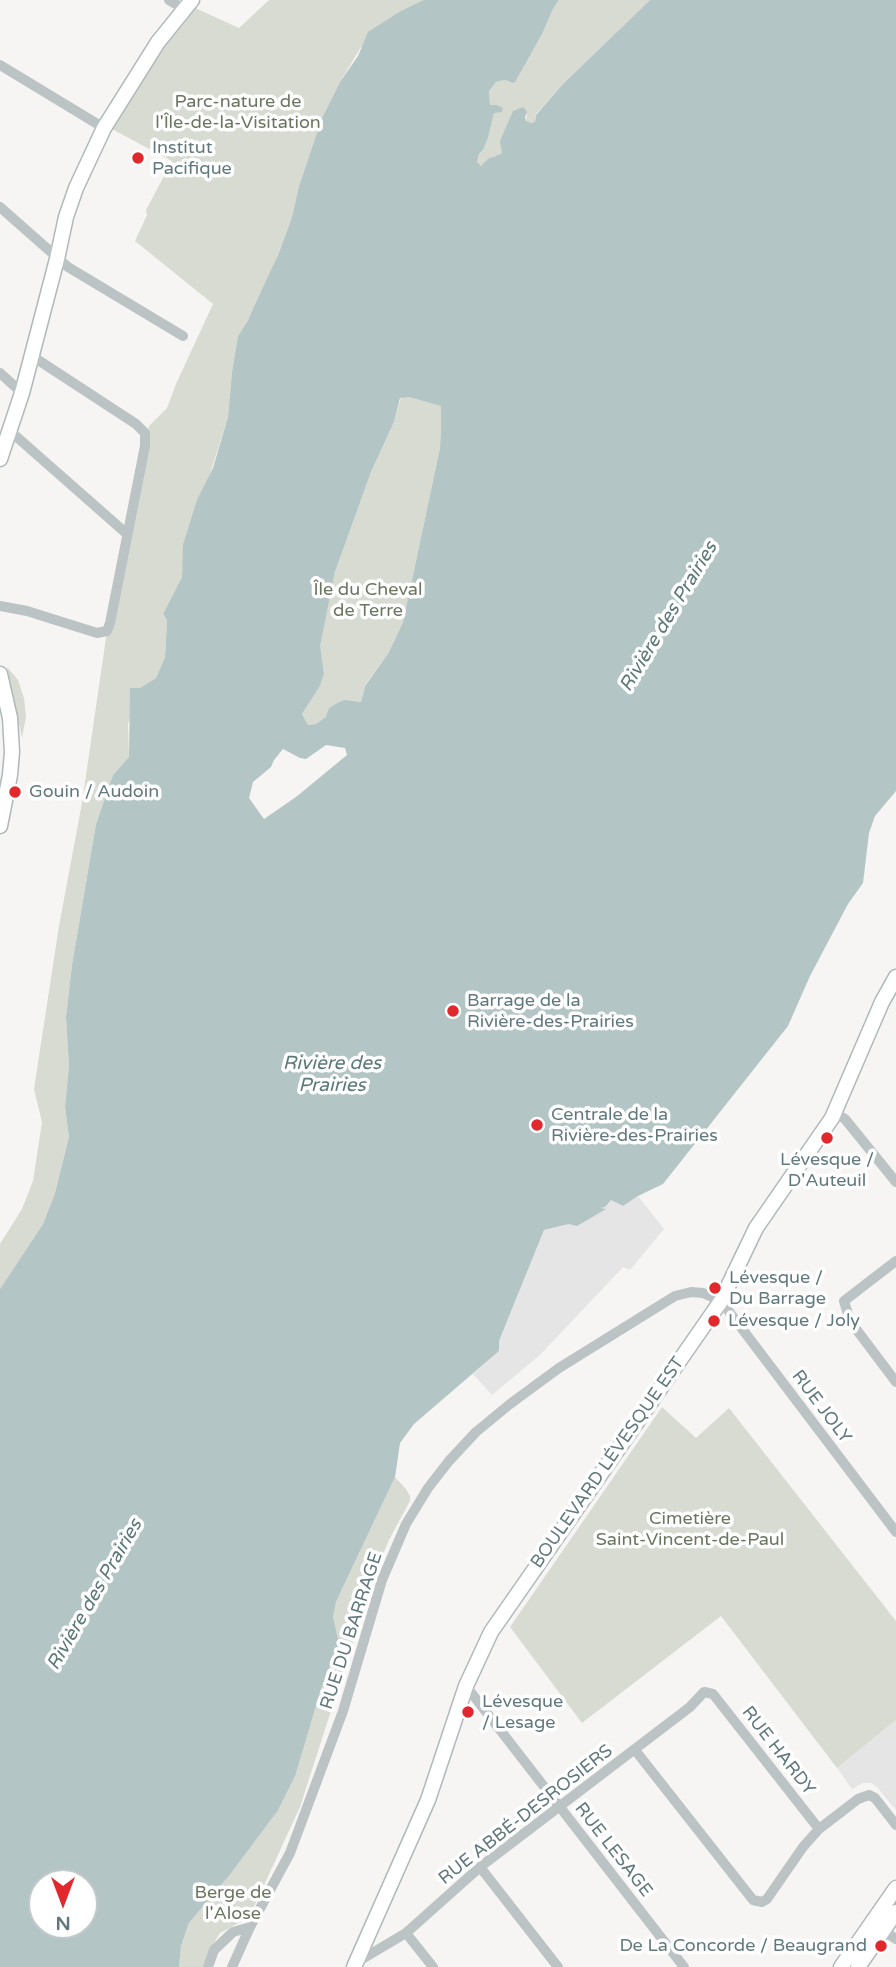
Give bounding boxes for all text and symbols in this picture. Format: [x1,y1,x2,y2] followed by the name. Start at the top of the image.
[155,91,321,134] park label: Parc-nature de l'Île-de-la-Visitation
[152,137,232,180] place label: Institut Pacifique
[130,150,146,166] marker: Institut Pacifique
[615,538,723,696] water label: Rivière des Prairies
[314,579,422,622] park label: Île du Cheval de Terre
[29,781,159,803] place label: Gouin / Audoin
[7,784,23,800] marker: Gouin / Audoin
[467,990,634,1032] place label: Barrage de la Rivière-des-Prairies
[445,1003,461,1019] marker: Barrage de la Rivière-des-Prairies
[283,1053,381,1097] water label: Rivière des Prairies
[551,1104,718,1146] place label: Centrale de la Rivière-des-Prairies
[529,1117,545,1133] marker: Centrale de la Rivière-des-Prairies
[819,1130,835,1146] marker: Lévesque / D'Auteuil
[780,1149,874,1192] place label: Lévesque / D'Auteuil
[729,1267,826,1310] place label: Lévesque / Du Barrage
[707,1280,723,1296] marker: Lévesque / Du Barrage
[728,1310,860,1332] place label: Lévesque / Joly
[706,1313,722,1329] marker: Lévesque / Joly
[527,1353,689,1573] street label: BOULEVARD LÉVESQUE EST
[787,1366,855,1448] street label: RUE JOLY
[596,1508,784,1550] park label: Cimetière Saint-Vincent-de-Paul
[43,1515,147,1675] water label: Rivière des Prairies
[316,1550,388,1712] street label: RUE DU BARRAGE
[482,1691,563,1734] place label: Lévesque / Lesage
[737,1702,819,1800] street label: RUE HARDY
[460,1704,476,1720] marker: Lévesque / Lesage
[435,1740,617,1890] street label: RUE ABBÉ-DESROSIERS
[569,1798,657,1902] street label: RUE LESAGE
[28,1869,98,1939] north arrow
[195,1882,271,1924] park label: Berge de l'Alose
[55,1912,71,1934] text: N
[619,1935,867,1957] place label: De La Concorde / Beaugrand
[873,1938,889,1954] marker: De La Concorde / Beaugrand

